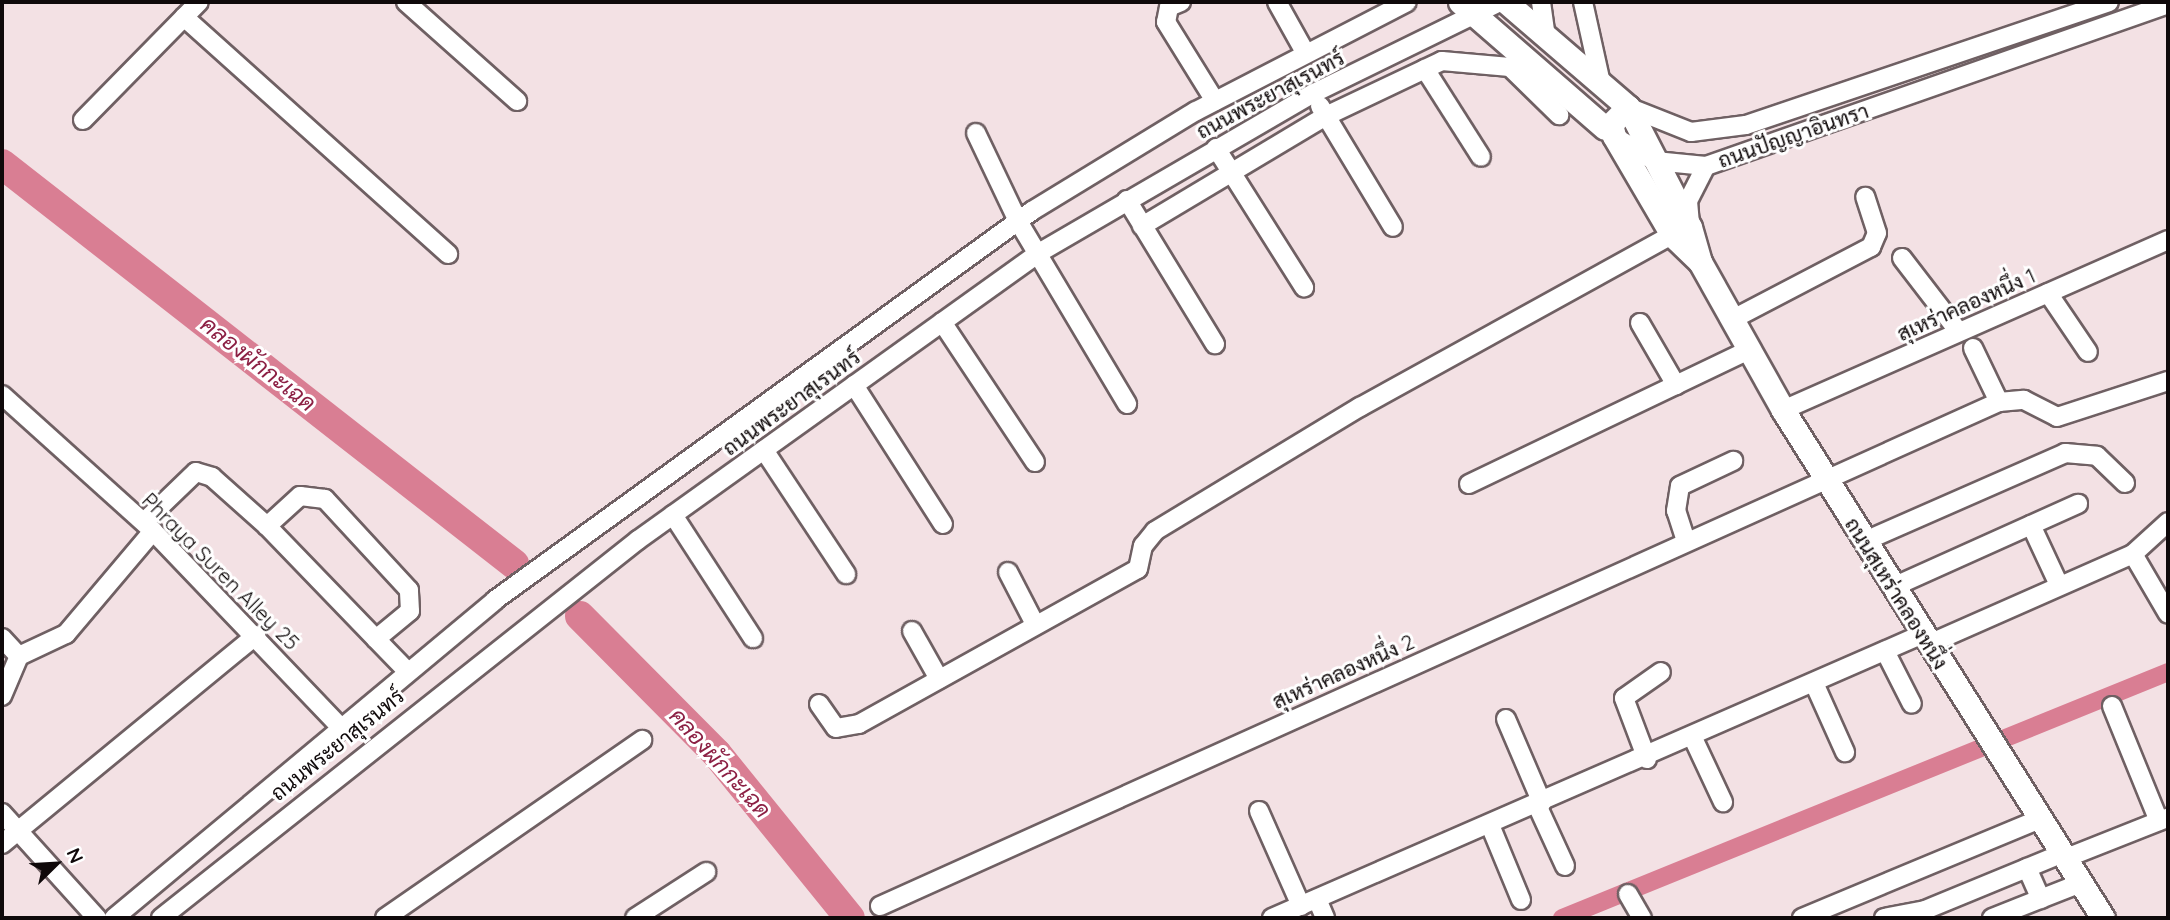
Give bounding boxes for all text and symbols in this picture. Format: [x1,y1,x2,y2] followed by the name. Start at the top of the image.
[1192,44,1348,144] street label: ถนนพระยาสุเรนทร์
[1714,97,1872,173] street label: ถนนปัญญาอินทรา
[1893,262,2039,346] street label: สุเหร่าคลองหนึ่ง 1
[195,311,321,417] water label: คลองผักกะเฉด
[717,344,865,460] street label: ถนนพระยาสุเรนทร์
[137,487,305,655] street label: Phraya Suren Alley 25
[1840,512,1954,674] street label: ถนนสุเหร่าคลองหนึ่ง
[1268,628,1418,714] street label: สุเหร่าคลองหนึ่ง 2
[265,683,409,805] street label: ถนนพระยาสุเรนทร์
[664,702,776,824] water label: คลองผักกะเฉด
[21,829,91,899] north arrow
[61,844,89,867] text: N

